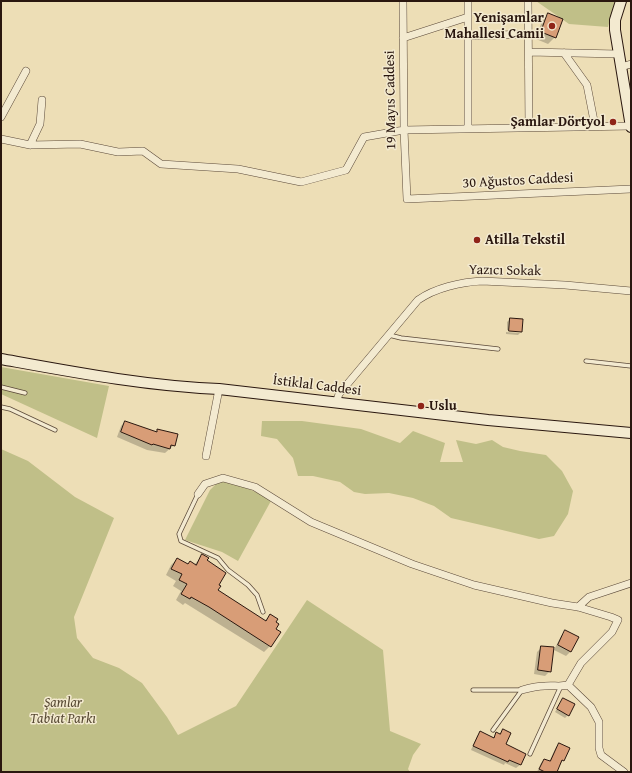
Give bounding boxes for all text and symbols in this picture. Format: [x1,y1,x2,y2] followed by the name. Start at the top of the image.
[445,10,544,42] place label: Yenişamlar Mahallesi Camii
[547,21,557,31] marker: Yenişamlar Mahallesi Camii
[382,50,400,150] street label: 19 Mayıs Caddesi
[510,114,605,130] place label: Şamlar Dörtyol
[608,117,618,127] marker: Şamlar Dörtyol
[462,170,574,192] street label: 30 Ağustos Caddesi
[485,232,565,248] place label: Atilla Tekstil
[472,235,482,245] marker: Atilla Tekstil
[469,262,541,280] street label: Yazıcı Sokak
[272,372,362,400] street label: İstiklal Caddesi
[429,398,457,414] place label: Uslu
[416,401,426,411] marker: Uslu
[30,695,96,728] park label: Şamlar Tabiat Parkı

